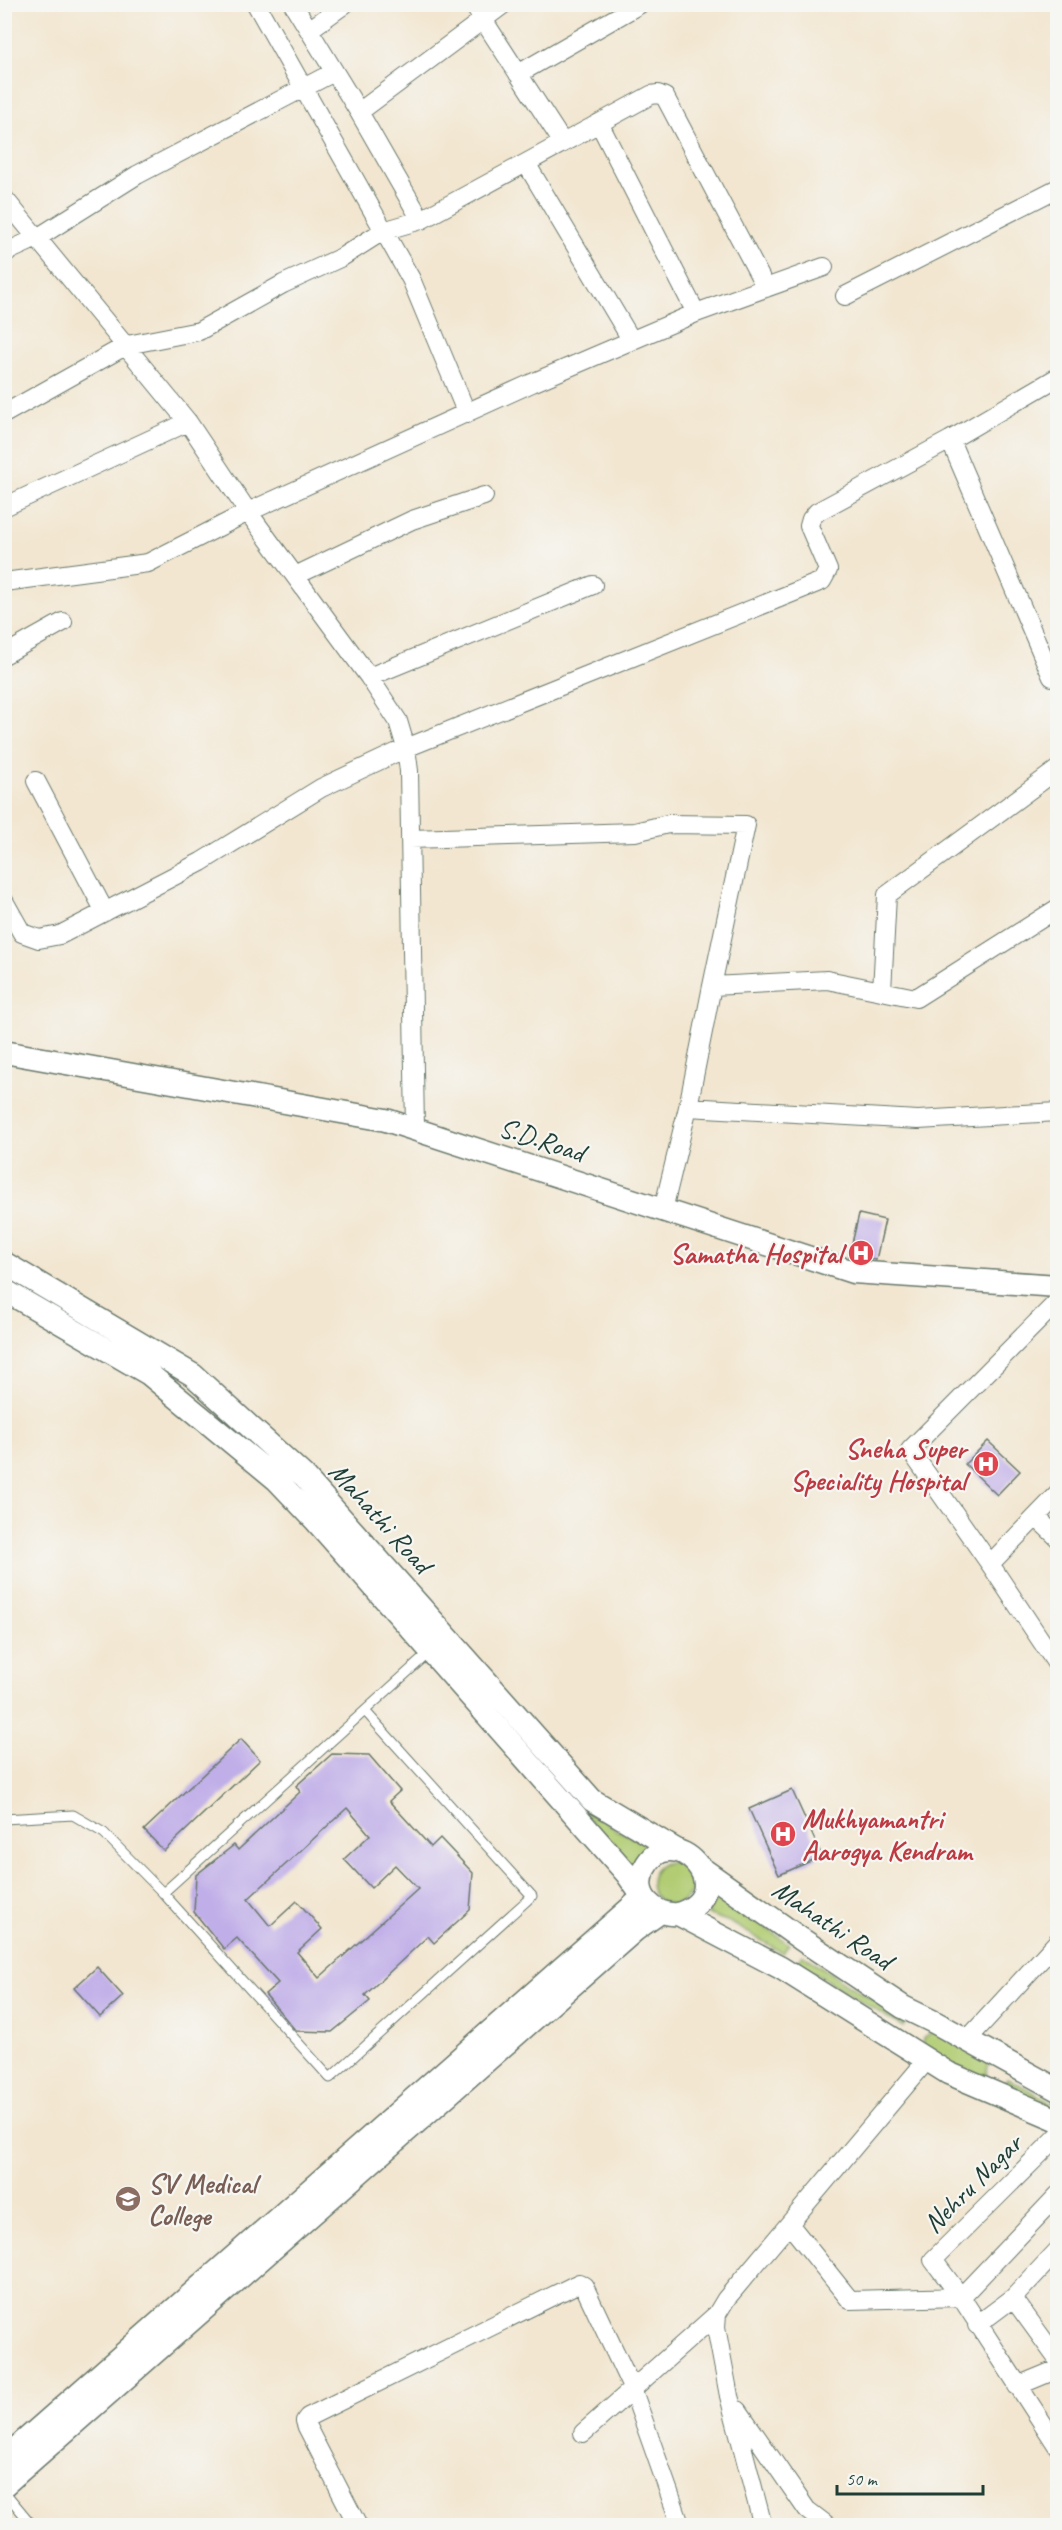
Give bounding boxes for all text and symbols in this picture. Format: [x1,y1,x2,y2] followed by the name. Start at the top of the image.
[495,1109,593,1171] street label: S.D.Road
[670,1236,848,1271] place label: Samatha Hospital
[846,1238,876,1268] hospital icon: Samatha Hospital
[790,1431,971,1499] place label: Sneha Super Speciality Hospital
[971,1449,1001,1479] hospital icon: Sneha Super Speciality Hospital
[322,1455,442,1583] street label: Mahathi Road
[802,1801,974,1868] place label: Mukhyamantri Aarogya Kendram
[768,1819,798,1849] hospital icon: Mukhyamantri Aarogya Kendram
[766,1871,903,1980] street label: Mahathi Road
[915,2124,1031,2240] street label: Nehru Nagar
[148,2166,262,2233] place label: SV Medical College
[113,2184,143,2214] school or university icon: SV Medical College
[837,2458,982,2496] scale bar
[846,2468,879,2490] text: 50 m

